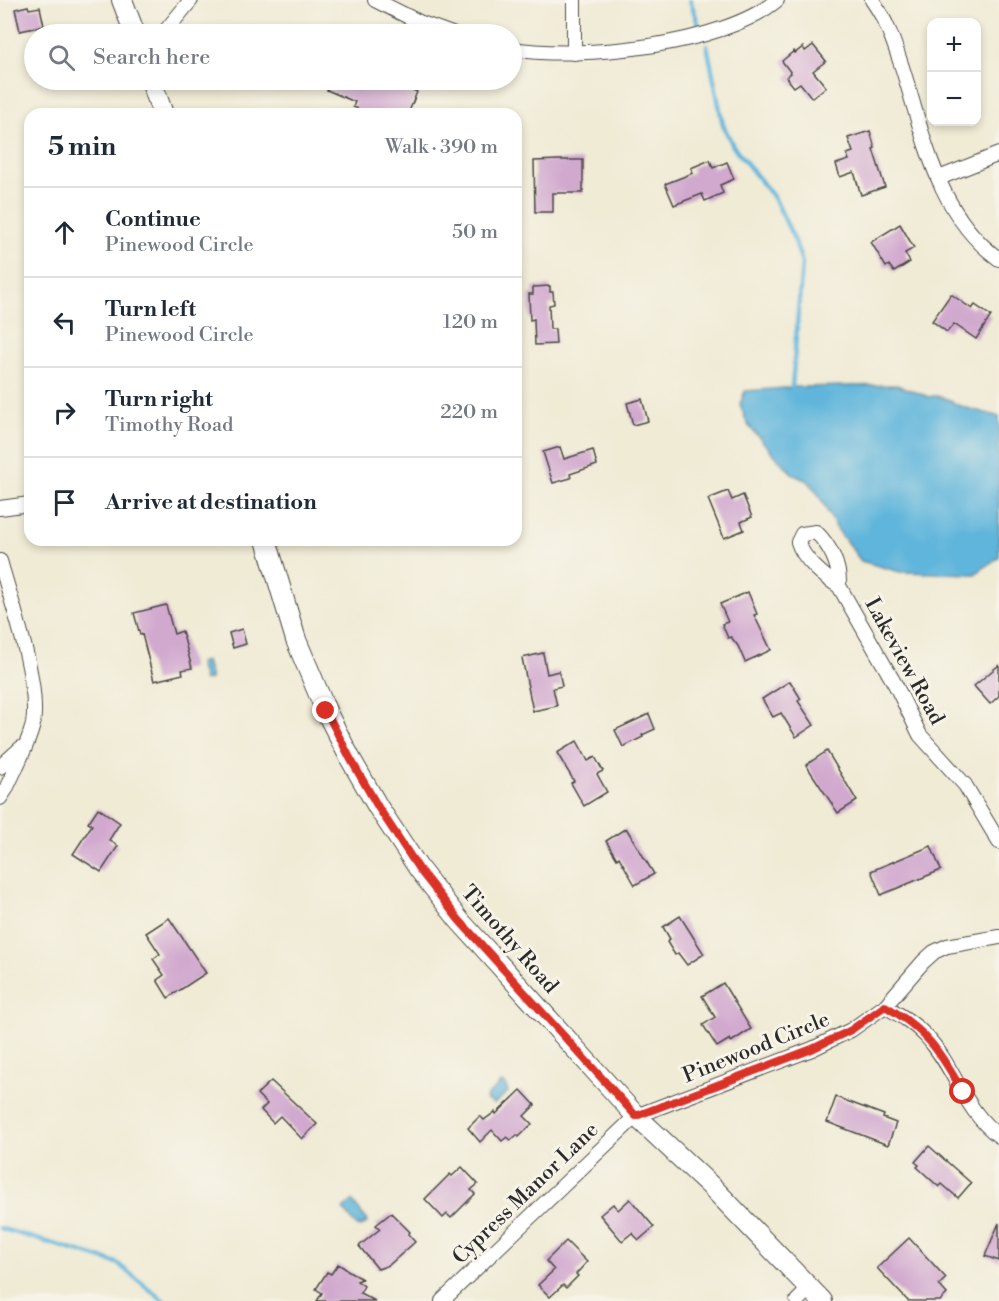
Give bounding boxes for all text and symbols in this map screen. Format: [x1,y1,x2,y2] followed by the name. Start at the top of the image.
[927,18,981,126] map controls
[927,18,981,72] button: +
[24,24,522,90] search box
[45,41,78,74] icon: search
[93,44,210,71] text: Search here
[927,72,981,126] button: −
[48,131,116,163] text: 5 min
[385,135,498,160] text: Walk · 390 m
[105,206,201,233] text: Continue
[48,216,81,249] icon: ahead
[452,220,498,245] text: 50 m
[105,233,254,258] text: Pinewood Circle
[105,296,196,323] text: Turn left
[48,306,81,339] icon: left
[443,310,498,335] text: 120 m
[105,323,254,348] text: Pinewood Circle
[105,386,213,413] text: Turn right
[48,396,81,429] icon: right
[440,400,498,425] text: 220 m
[105,413,233,438] text: Timothy Road
[48,486,81,519] icon: arrive
[105,489,317,516] text: Arrive at destination
[859,593,950,730] street label: Lakeview Road
[312,697,338,723] route end
[455,880,563,999] street label: Timothy Road
[679,1007,834,1089] street label: Pinewood Circle
[949,1078,975,1104] route start
[447,1117,604,1270] street label: Cypress Manor Lane

